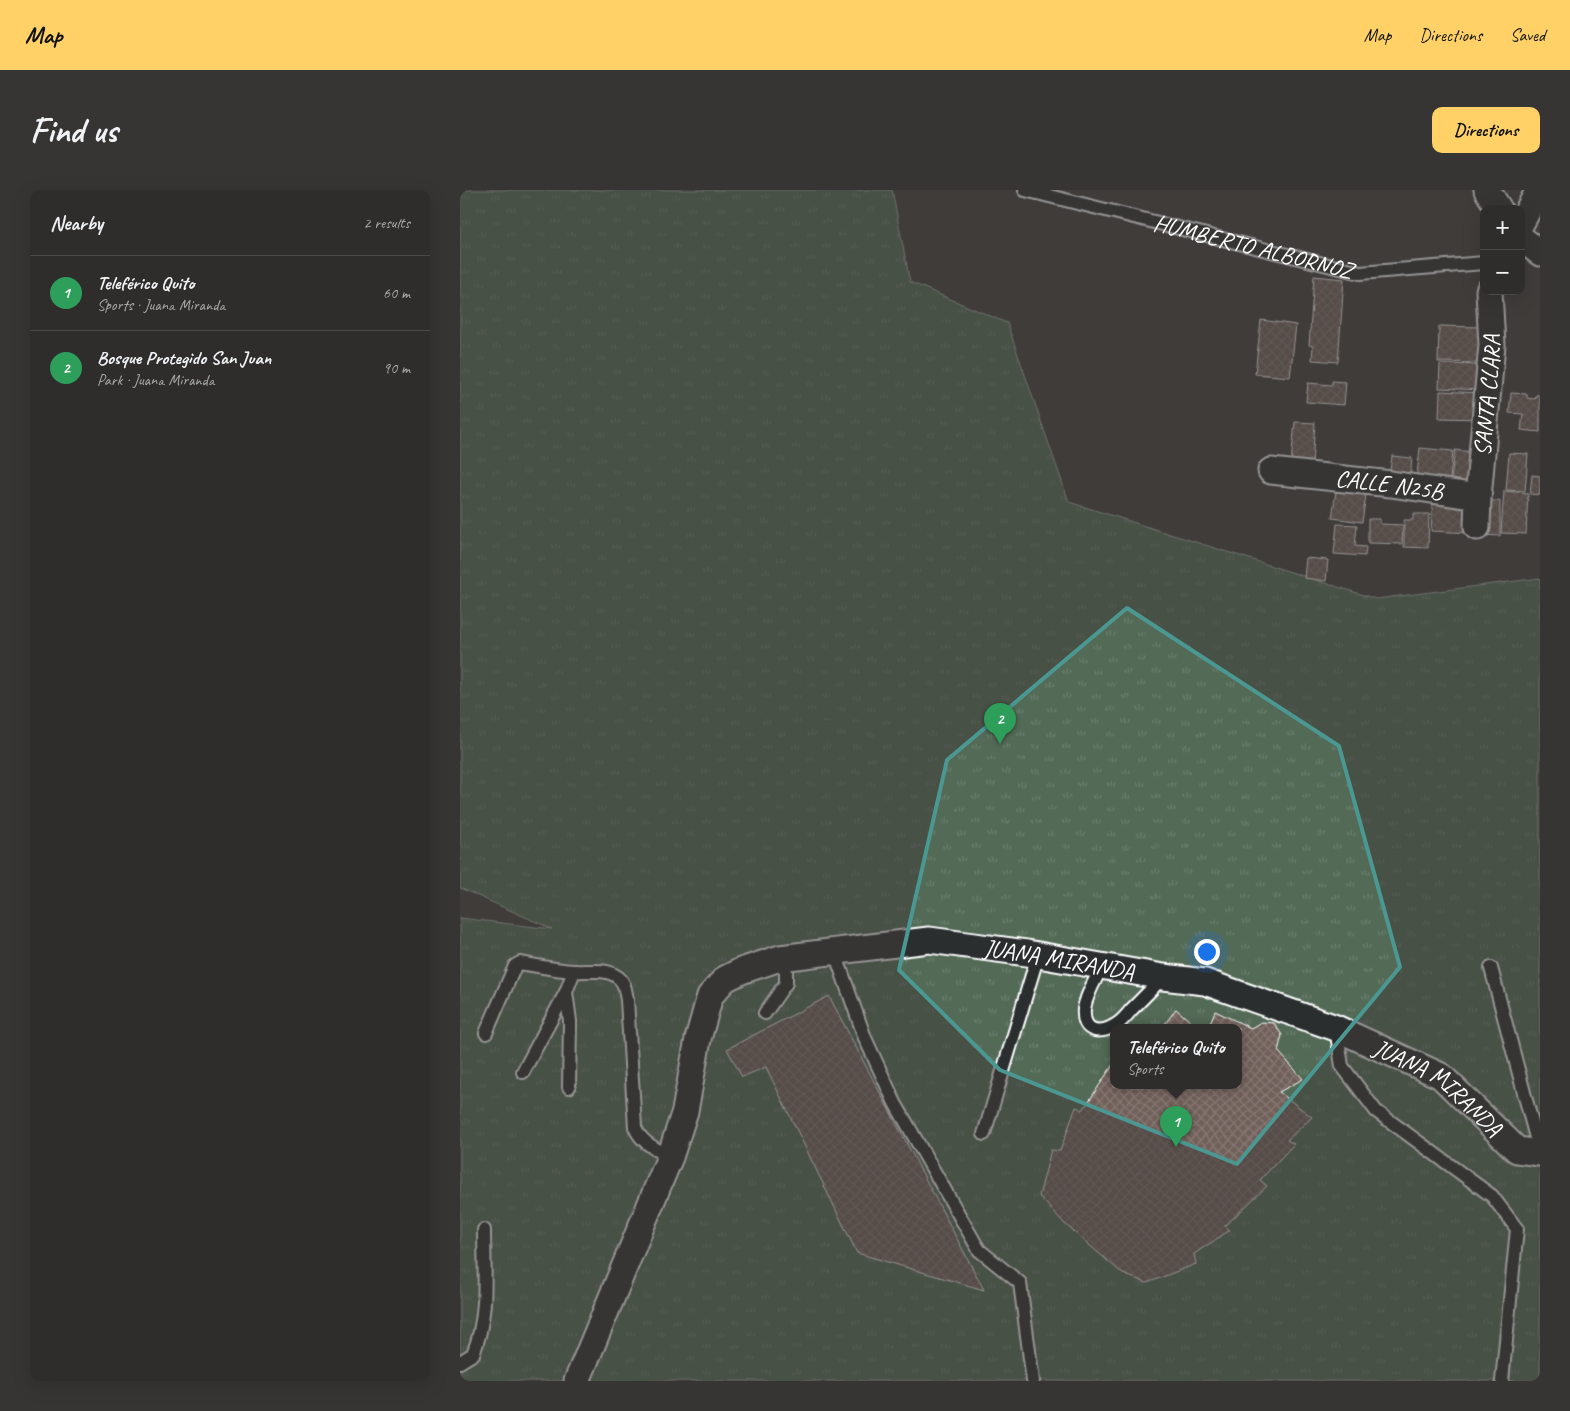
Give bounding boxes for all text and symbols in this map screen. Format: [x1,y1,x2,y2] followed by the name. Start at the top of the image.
[25,20,62,50] text: Map
[1364,24,1391,46] text: Map
[1419,24,1482,46] text: Directions
[1510,24,1545,46] text: Saved
[1432,107,1540,153] button: Directions
[30,108,117,153] text: Find us
[1480,205,1525,295] map controls
[1480,205,1525,250] button: +
[1151,207,1359,286] street label: HUMBERTO ALBORNOZ
[50,210,103,236] text: Nearby
[363,213,410,233] text: 2 results
[1480,250,1525,295] button: −
[97,271,194,295] text: Teleférico Quito
[62,283,70,303] text: 1
[383,283,410,303] text: 60 m
[97,295,225,315] text: Sports · Juana Miranda
[1467,333,1507,457] street label: SANTA CLARA
[97,346,271,370] text: Bosque Protegido San Juan
[62,358,70,378] text: 2
[383,358,410,378] text: 90 m
[97,370,214,390] text: Park · Juana Miranda
[1334,463,1446,507] street label: CALLE N25B
[984,703,1016,744] pin: 2
[981,932,1138,987] street label: JUANA MIRANDA
[1194,939,1220,965] your location
[1110,1024,1242,1089] popup
[1368,1032,1509,1143] street label: JUANA MIRANDA
[1127,1035,1225,1059] text: Teleférico Quito
[1127,1059,1163,1079] text: Sports
[1160,1106,1192,1147] pin: 1

